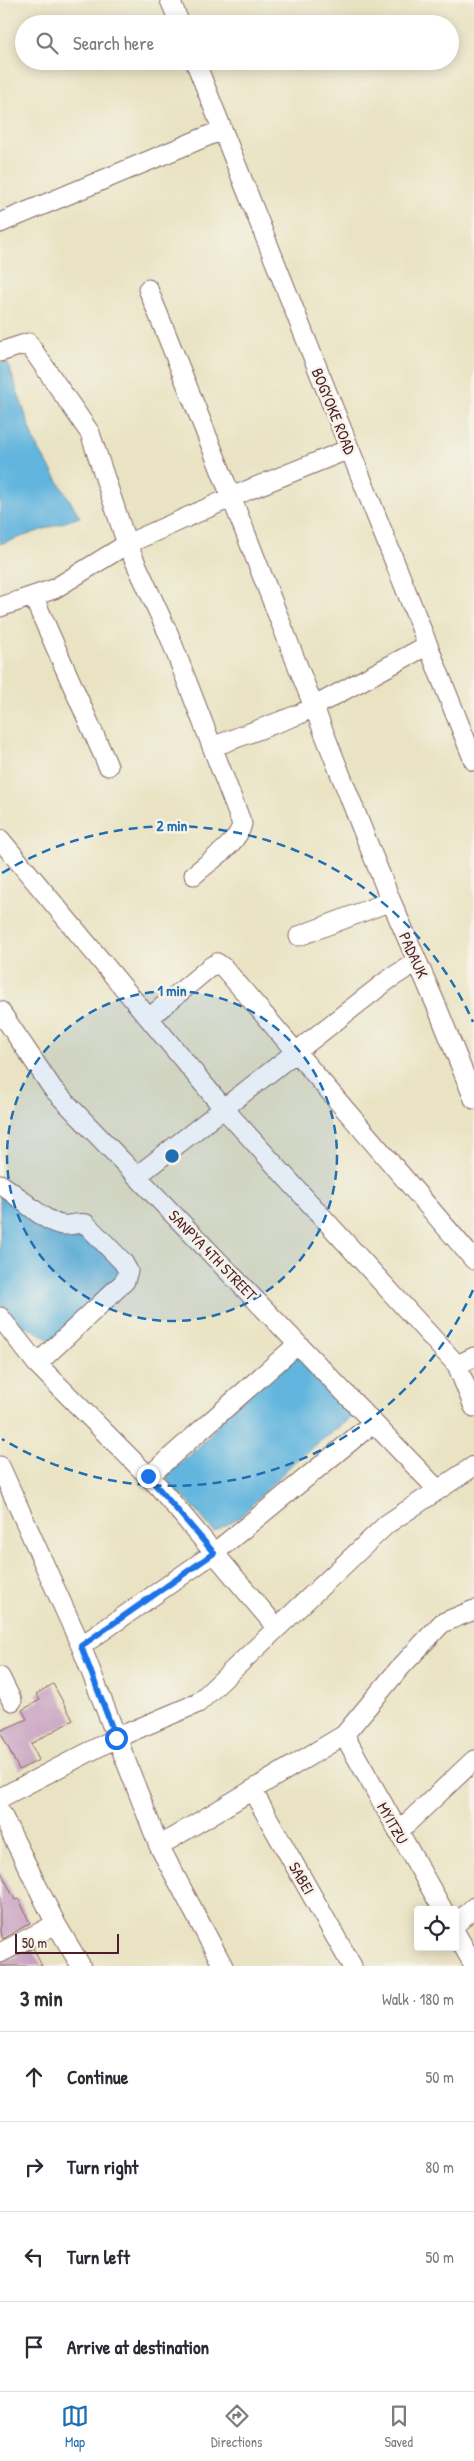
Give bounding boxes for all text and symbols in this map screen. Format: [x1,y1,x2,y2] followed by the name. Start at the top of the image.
[15,15,459,70] search box
[33,29,61,57] icon: search
[73,30,154,56] text: Search here
[307,365,361,458] street label: BOGYOKE ROAD
[157,815,188,836] text: 2 min
[394,929,434,982] street label: PADAUK
[157,980,187,1001] text: 1 min
[163,1147,181,1165] centre of rings
[164,1205,262,1306] street label: SANPYA 4TH STREET
[137,1465,160,1488] route end
[105,1727,128,1750] route start
[372,1798,414,1848] street label: MYITZU
[284,1858,320,1898] street label: SABEI
[414,1906,459,1951] map controls
[414,1906,459,1951] button: locate
[15,1931,119,1954] scale bar
[22,1933,47,1952] text: 50 m
[20,1984,63,2013] text: 3 min
[382,1988,454,2010] text: Walk · 180 m
[20,2063,48,2091] icon: ahead
[67,2064,128,2090] text: Continue
[426,2066,454,2088] text: 50 m
[20,2153,48,2181] icon: right
[67,2154,138,2180] text: Turn right
[425,2156,454,2178] text: 80 m
[20,2243,48,2271] icon: left
[67,2244,130,2270] text: Turn left
[426,2246,454,2268] text: 50 m
[20,2333,48,2361] icon: arrive
[67,2334,209,2360] text: Arrive at destination
[61,2402,89,2451] tab: Map
[211,2402,262,2451] tab: Directions
[384,2402,413,2451] tab: Saved

